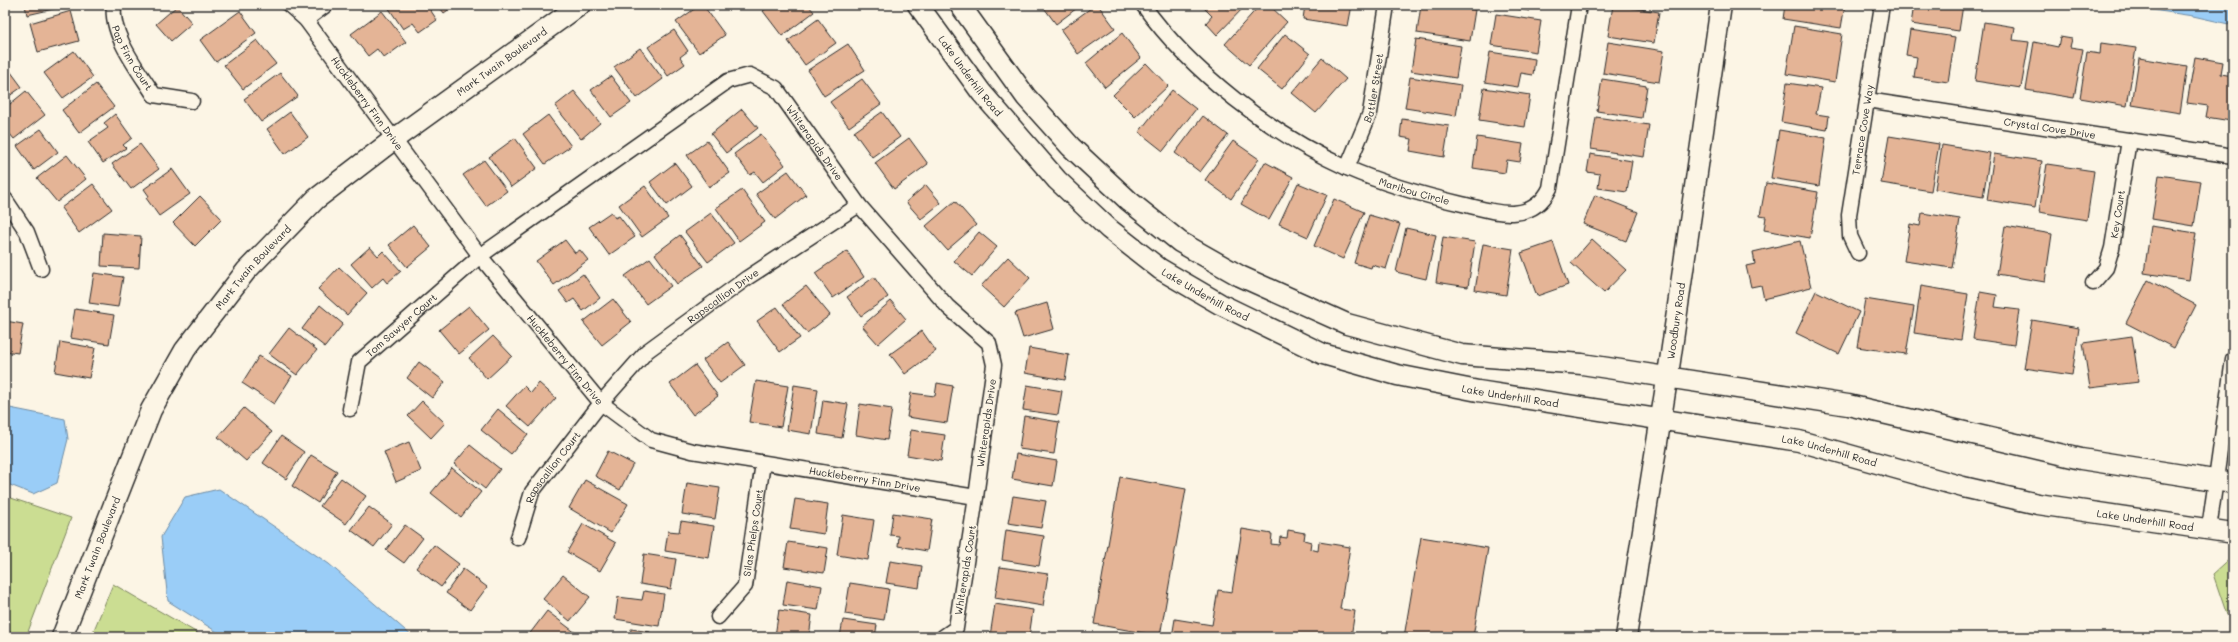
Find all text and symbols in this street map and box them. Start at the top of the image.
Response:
street label: Pap Finn Court [109,23,156,93]
street label: Mark Twain Boulevard [454,24,550,99]
street label: Lake Underhill Road [935,33,1006,119]
street label: Battler Street [1360,52,1386,125]
street label: Huckleberry Finn Drive [328,54,406,153]
street label: Terrace Cove Way [1848,84,1876,176]
street label: Whiterapids Drive [783,102,846,183]
street label: Crystal Cove Drive [2003,114,2097,142]
street label: Maribou Circle [1377,174,1451,208]
street label: Key Court [2107,189,2128,239]
street label: Mark Twain Boulevard [212,222,294,312]
street label: Rapscallion Drive [684,265,761,326]
street label: Lake Underhill Road [1159,265,1251,324]
street label: Woodbury Road [1663,282,1688,360]
street label: Tom Sawyer Court [363,290,440,360]
street label: Huckleberry Finn Drive [524,311,607,408]
street label: Whiterapids Drive [973,378,999,468]
street label: Lake Underhill Road [1461,381,1560,410]
street label: Rapscallion Court [522,428,584,505]
street label: Lake Underhill Road [1781,431,1879,470]
street label: Huckleberry Finn Drive [808,463,922,495]
street label: Silas Phelps Court [739,488,766,577]
street label: Mark Twain Boulevard [71,495,123,601]
street label: Lake Underhill Road [2096,506,2195,534]
street label: Whiterapids Court [951,524,979,616]

